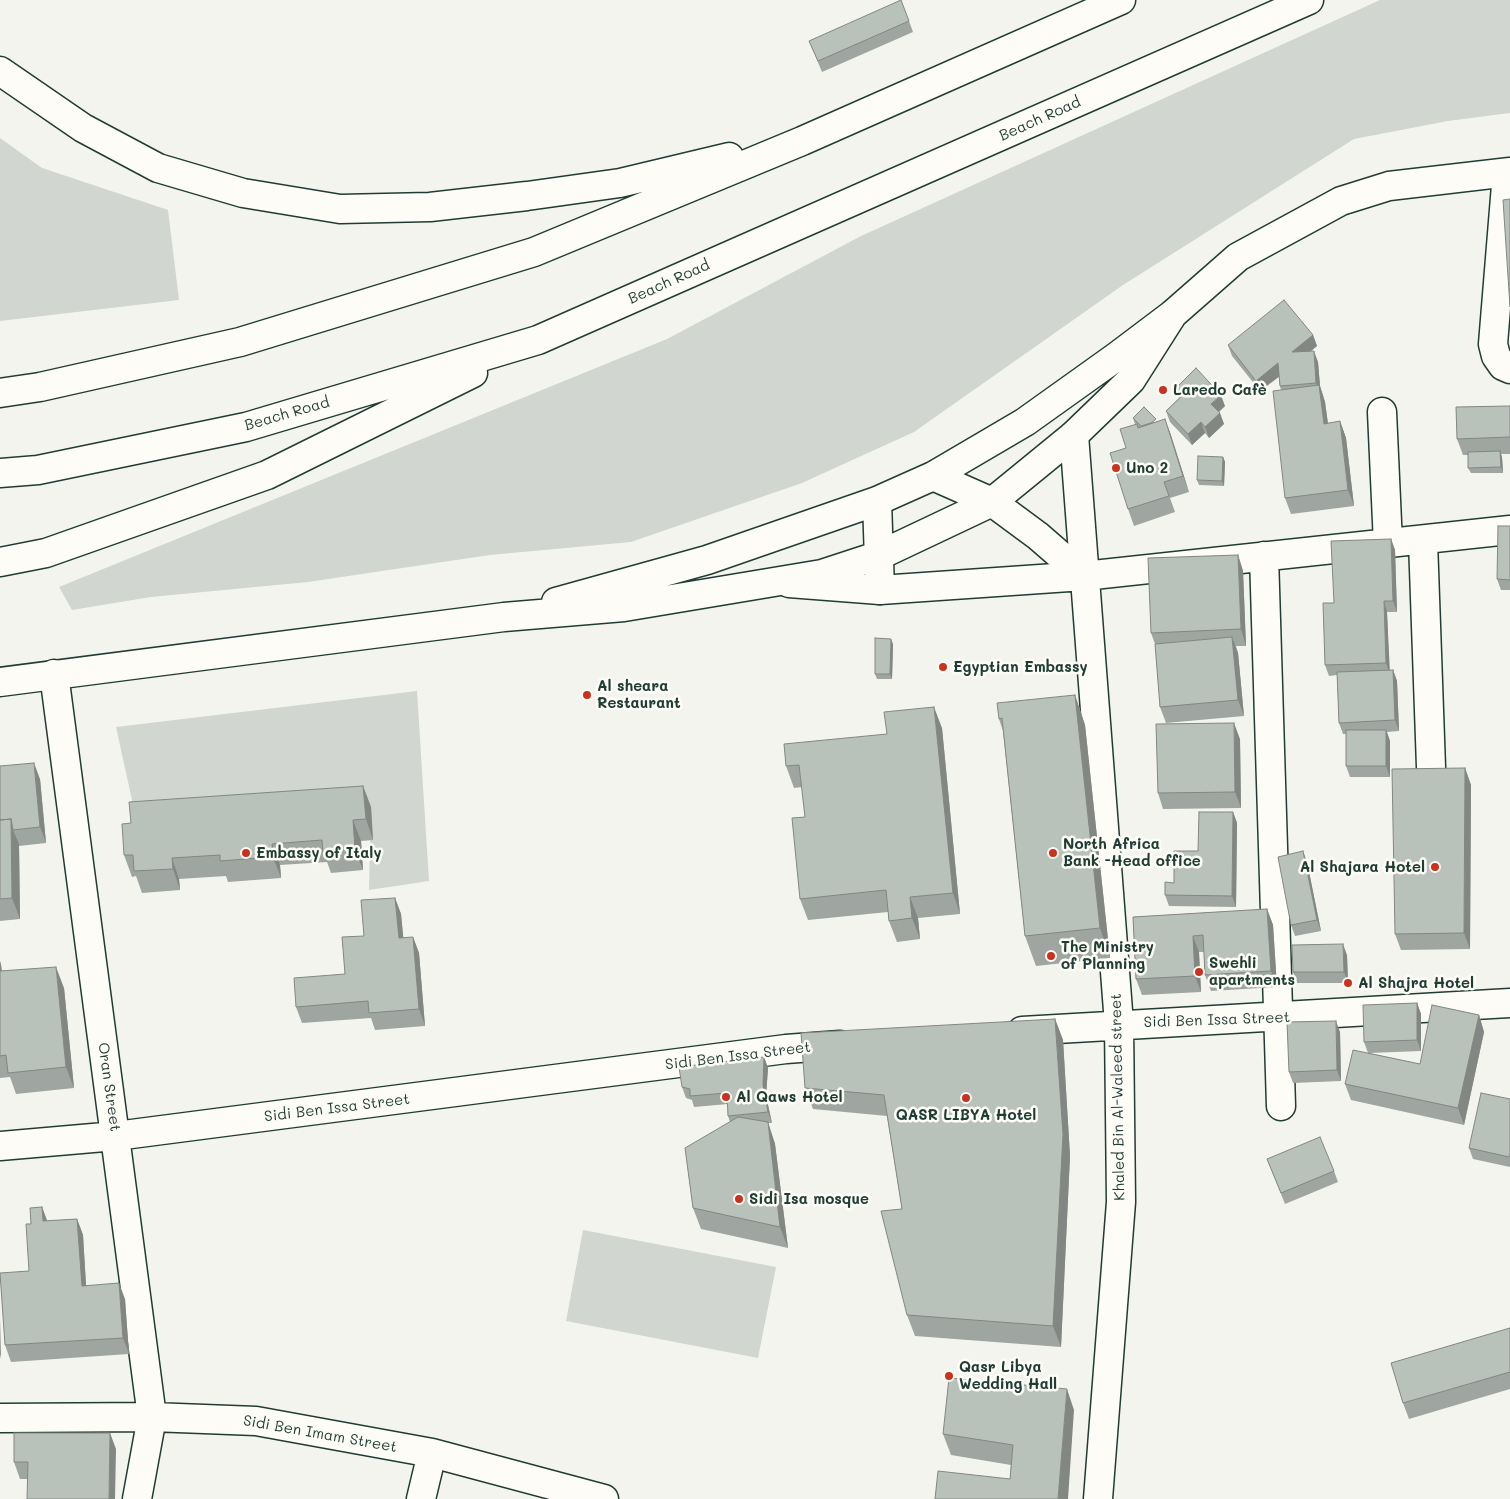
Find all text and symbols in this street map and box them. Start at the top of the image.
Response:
street label: Beach Road [996,93,1084,145]
street label: Beach Road [625,256,713,308]
place label: Laredo Cafè [1173,381,1267,399]
marker: Laredo Cafè [1157,384,1169,396]
street label: Beach Road [243,393,331,435]
place label: Uno 2 [1126,459,1168,477]
marker: Uno 2 [1110,462,1122,474]
place label: Egyptian Embassy [953,658,1088,676]
marker: Egyptian Embassy [937,661,949,673]
place label: Al sheara Restaurant [597,677,681,712]
marker: Al sheara Restaurant [581,689,593,701]
place label: North Africa Bank -Head office [1063,835,1201,870]
place label: Embassy of Italy [256,844,382,862]
marker: Embassy of Italy [240,847,252,859]
marker: North Africa Bank -Head office [1047,847,1059,859]
place label: Al Shajara Hotel [1300,858,1425,876]
marker: Al Shajara Hotel [1429,861,1441,873]
place label: The Ministry of Planning [1061,938,1154,973]
marker: The Ministry of Planning [1045,950,1057,962]
place label: Swehli apartments [1209,954,1295,989]
marker: Swehli apartments [1193,966,1205,978]
place label: Al Shajra Hotel [1358,974,1474,992]
marker: Al Shajra Hotel [1342,977,1354,989]
street label: Khaled Bin Al-Waleed street [1107,993,1129,1201]
street label: Sidi Ben Issa Street [1143,1008,1291,1032]
street label: Sidi Ben Issa Street [664,1038,812,1074]
street label: Oran Street [94,1041,124,1133]
place label: Al Qaws Hotel [736,1088,842,1106]
street label: Sidi Ben Issa Street [263,1090,411,1126]
marker: Al Qaws Hotel [720,1091,732,1103]
marker: QASR LIBYA Hotel [960,1092,972,1104]
place label: QASR LIBYA Hotel [896,1106,1036,1124]
place label: Sidi Isa mosque [749,1190,869,1208]
marker: Sidi Isa mosque [733,1193,745,1205]
place label: Qasr Libya Wedding Hall [959,1358,1057,1393]
marker: Qasr Libya Wedding Hall [943,1370,955,1382]
street label: Sidi Ben Imam Street [242,1412,398,1456]

